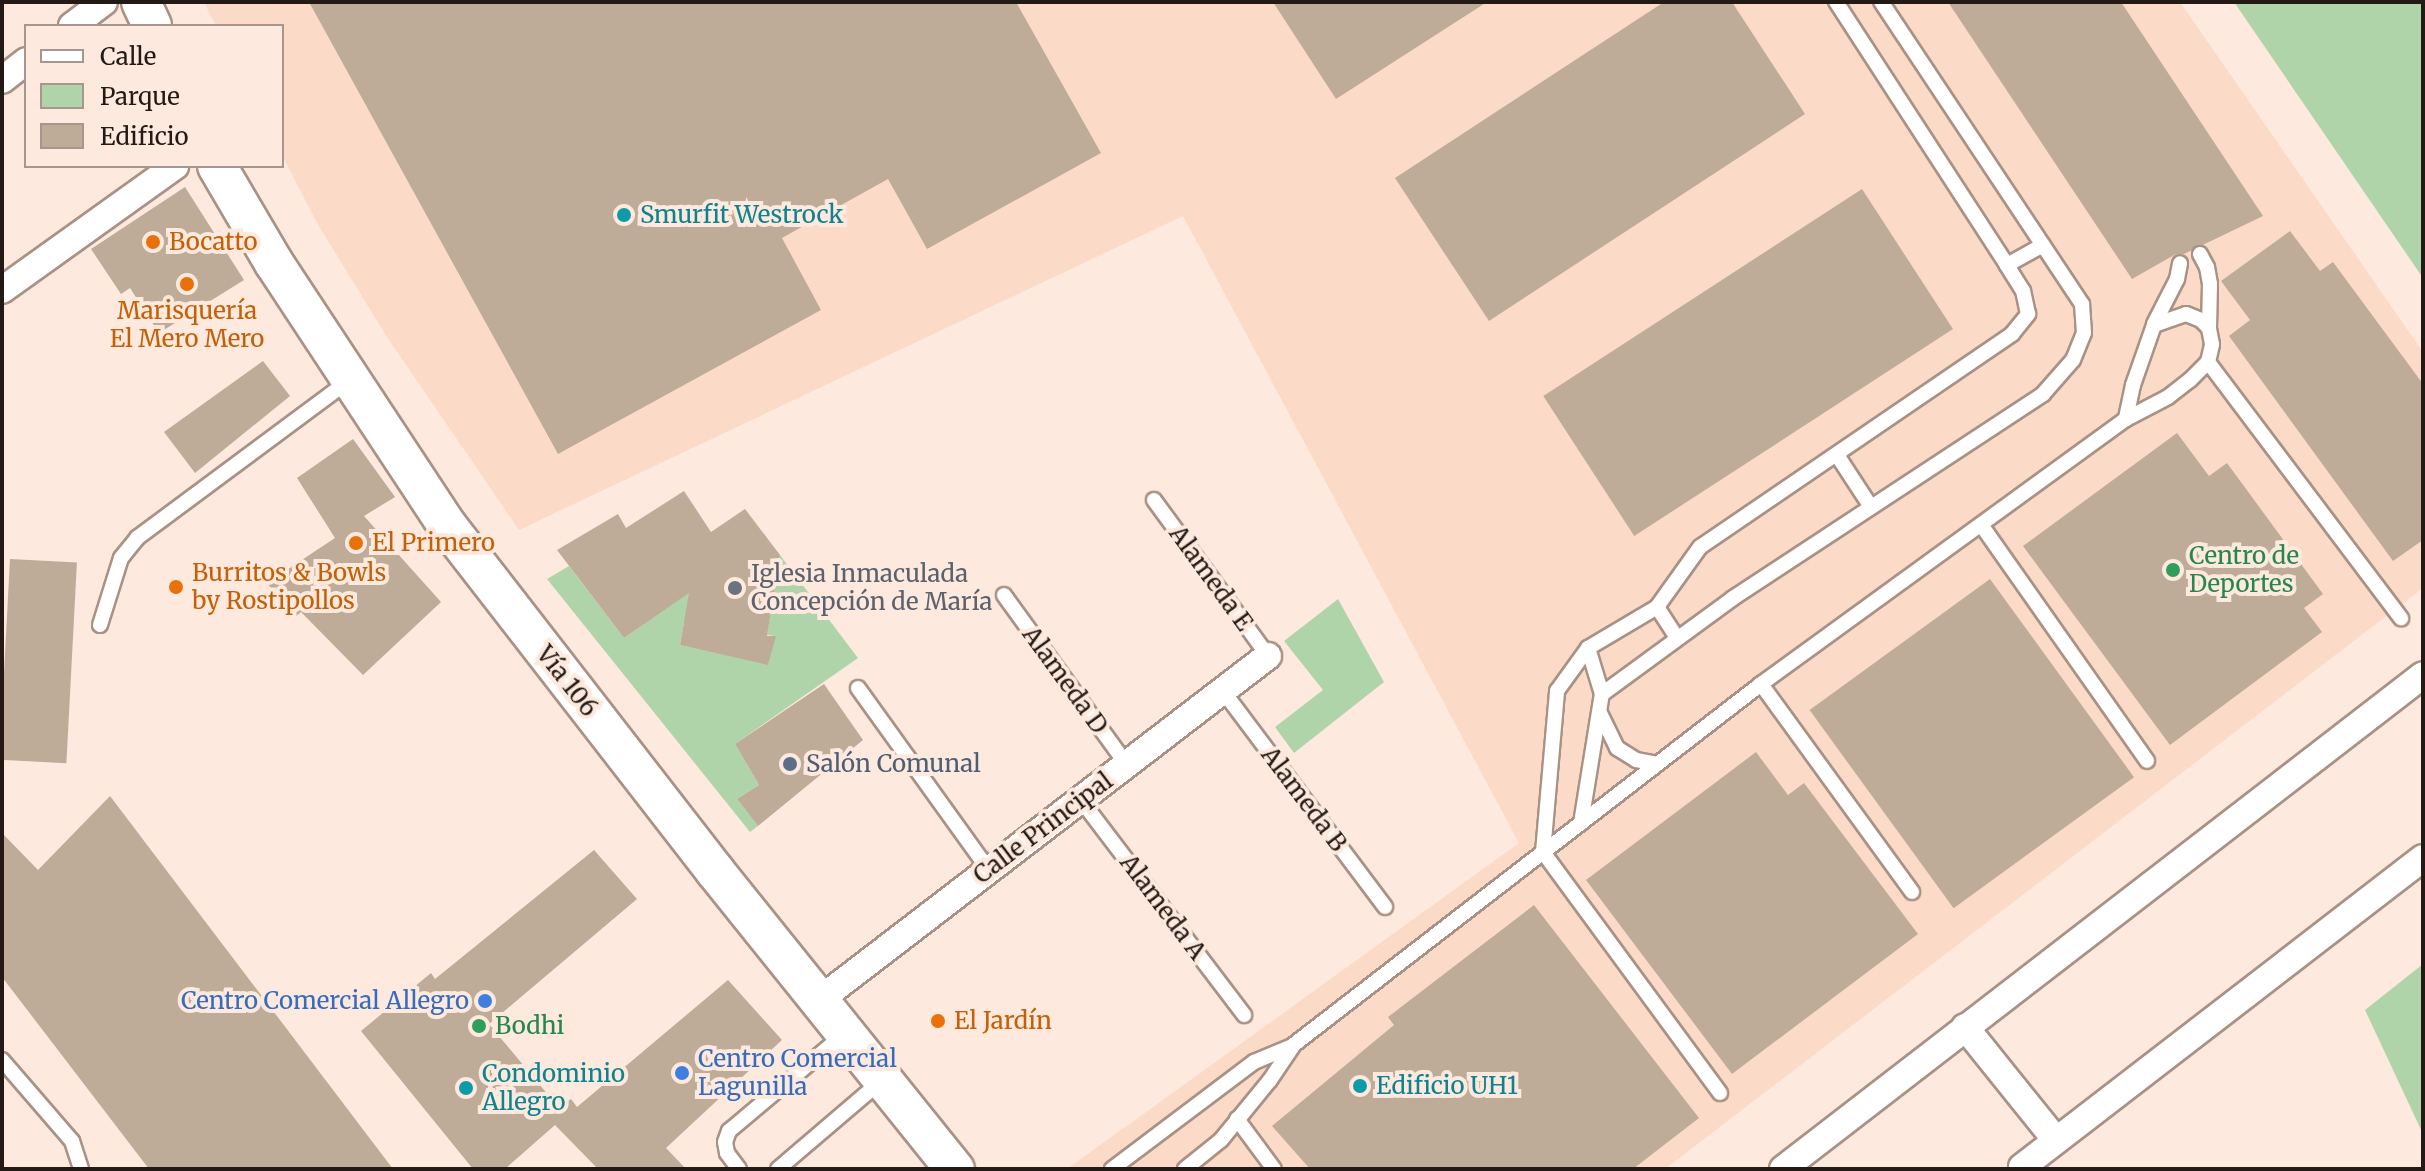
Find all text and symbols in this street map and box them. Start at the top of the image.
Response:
legend [24,24,284,168]
text: Calle [100,41,156,72]
text: Parque [100,81,180,112]
text: Edificio [100,121,188,152]
place label: Smurfit Westrock [640,201,843,229]
marker: Smurfit Westrock [615,206,633,224]
place label: Bocatto [169,228,257,256]
marker: Bocatto [144,233,162,251]
marker: Marisquería El Mero Mero [178,275,196,293]
place label: Marisquería El Mero Mero [110,297,264,353]
street label: Alameda E [1163,520,1259,636]
place label: El Primero [372,529,495,557]
marker: El Primero [347,534,365,552]
place label: Centro de Deportes [2189,542,2299,598]
place label: Burritos & Bowls by Rostipollos [192,559,386,615]
place label: Iglesia Inmaculada Concepción de María [751,560,992,616]
marker: Centro de Deportes [2164,561,2182,579]
marker: Burritos & Bowls by Rostipollos [167,578,185,596]
marker: Iglesia Inmaculada Concepción de María [726,579,744,597]
street label: Alameda D [1016,621,1114,739]
street label: Vía 106 [530,640,604,722]
street label: Alameda B [1255,741,1353,857]
place label: Salón Comunal [806,750,981,778]
marker: Salón Comunal [781,755,799,773]
street label: Calle Principal [968,766,1118,890]
street label: Alameda A [1114,849,1212,965]
place label: Centro Comercial Allegro [181,987,469,1015]
marker: Centro Comercial Allegro [476,992,494,1010]
place label: El Jardín [954,1007,1052,1035]
place label: Bodhi [495,1012,564,1040]
marker: El Jardín [929,1012,947,1030]
marker: Bodhi [470,1017,488,1035]
place label: Centro Comercial Lagunilla [698,1045,897,1101]
place label: Condominio Allegro [482,1060,625,1116]
marker: Centro Comercial Lagunilla [673,1064,691,1082]
place label: Edificio UH1 [1376,1072,1518,1100]
marker: Edificio UH1 [1351,1077,1369,1095]
marker: Condominio Allegro [457,1079,475,1097]

